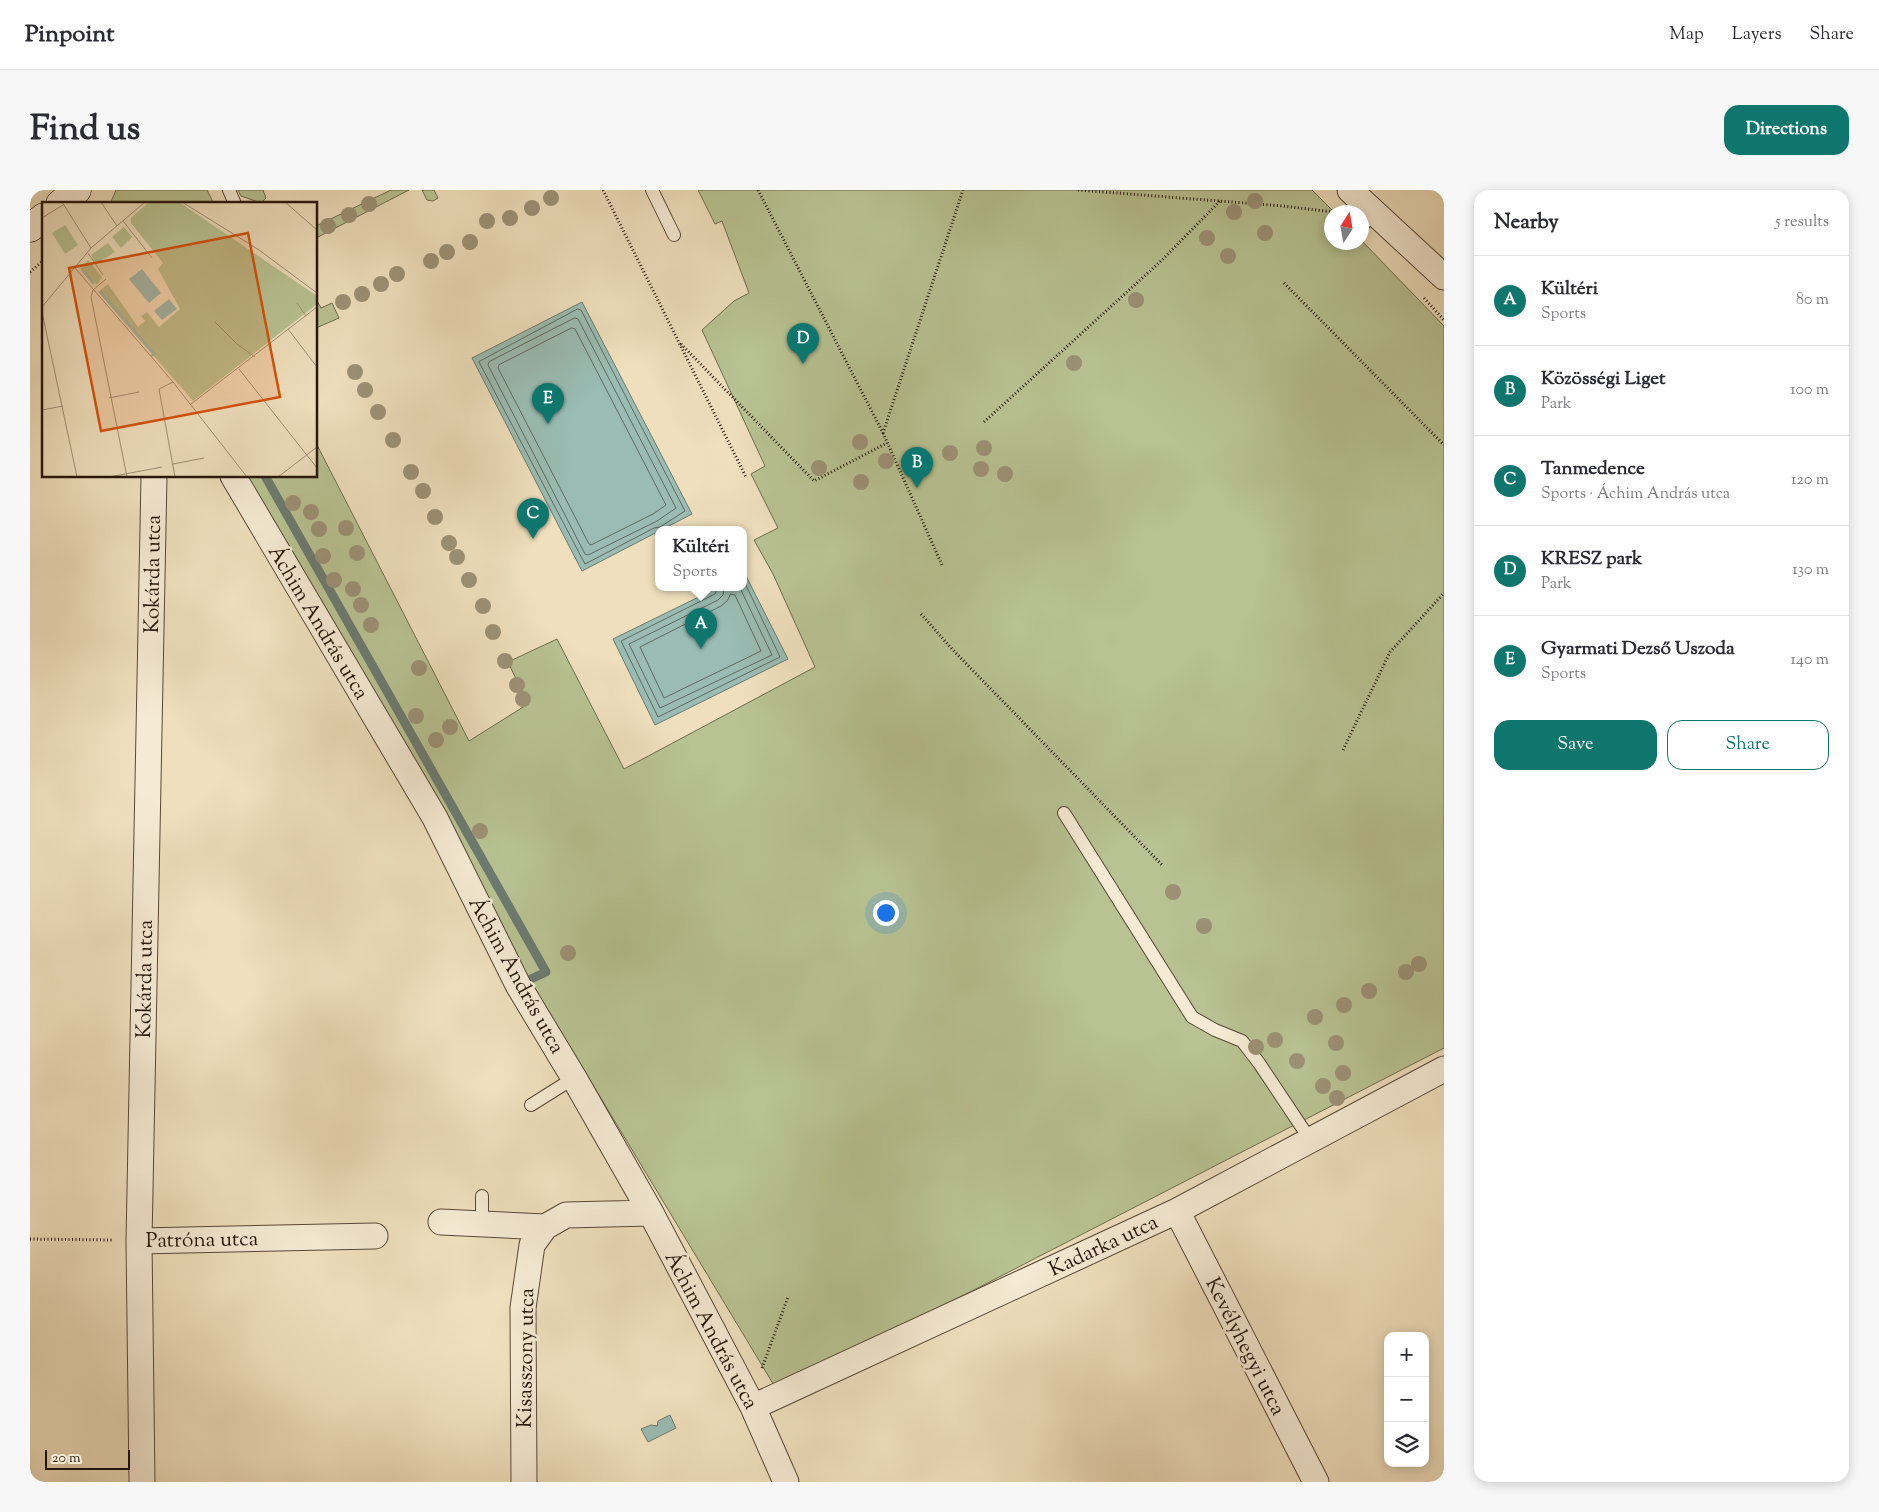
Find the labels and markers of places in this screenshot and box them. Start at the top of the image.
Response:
pin: D [787,323,819,364]
pin: E [532,383,564,424]
pin: B [901,447,933,488]
pin: C [517,498,549,539]
pin: A [685,608,717,649]

